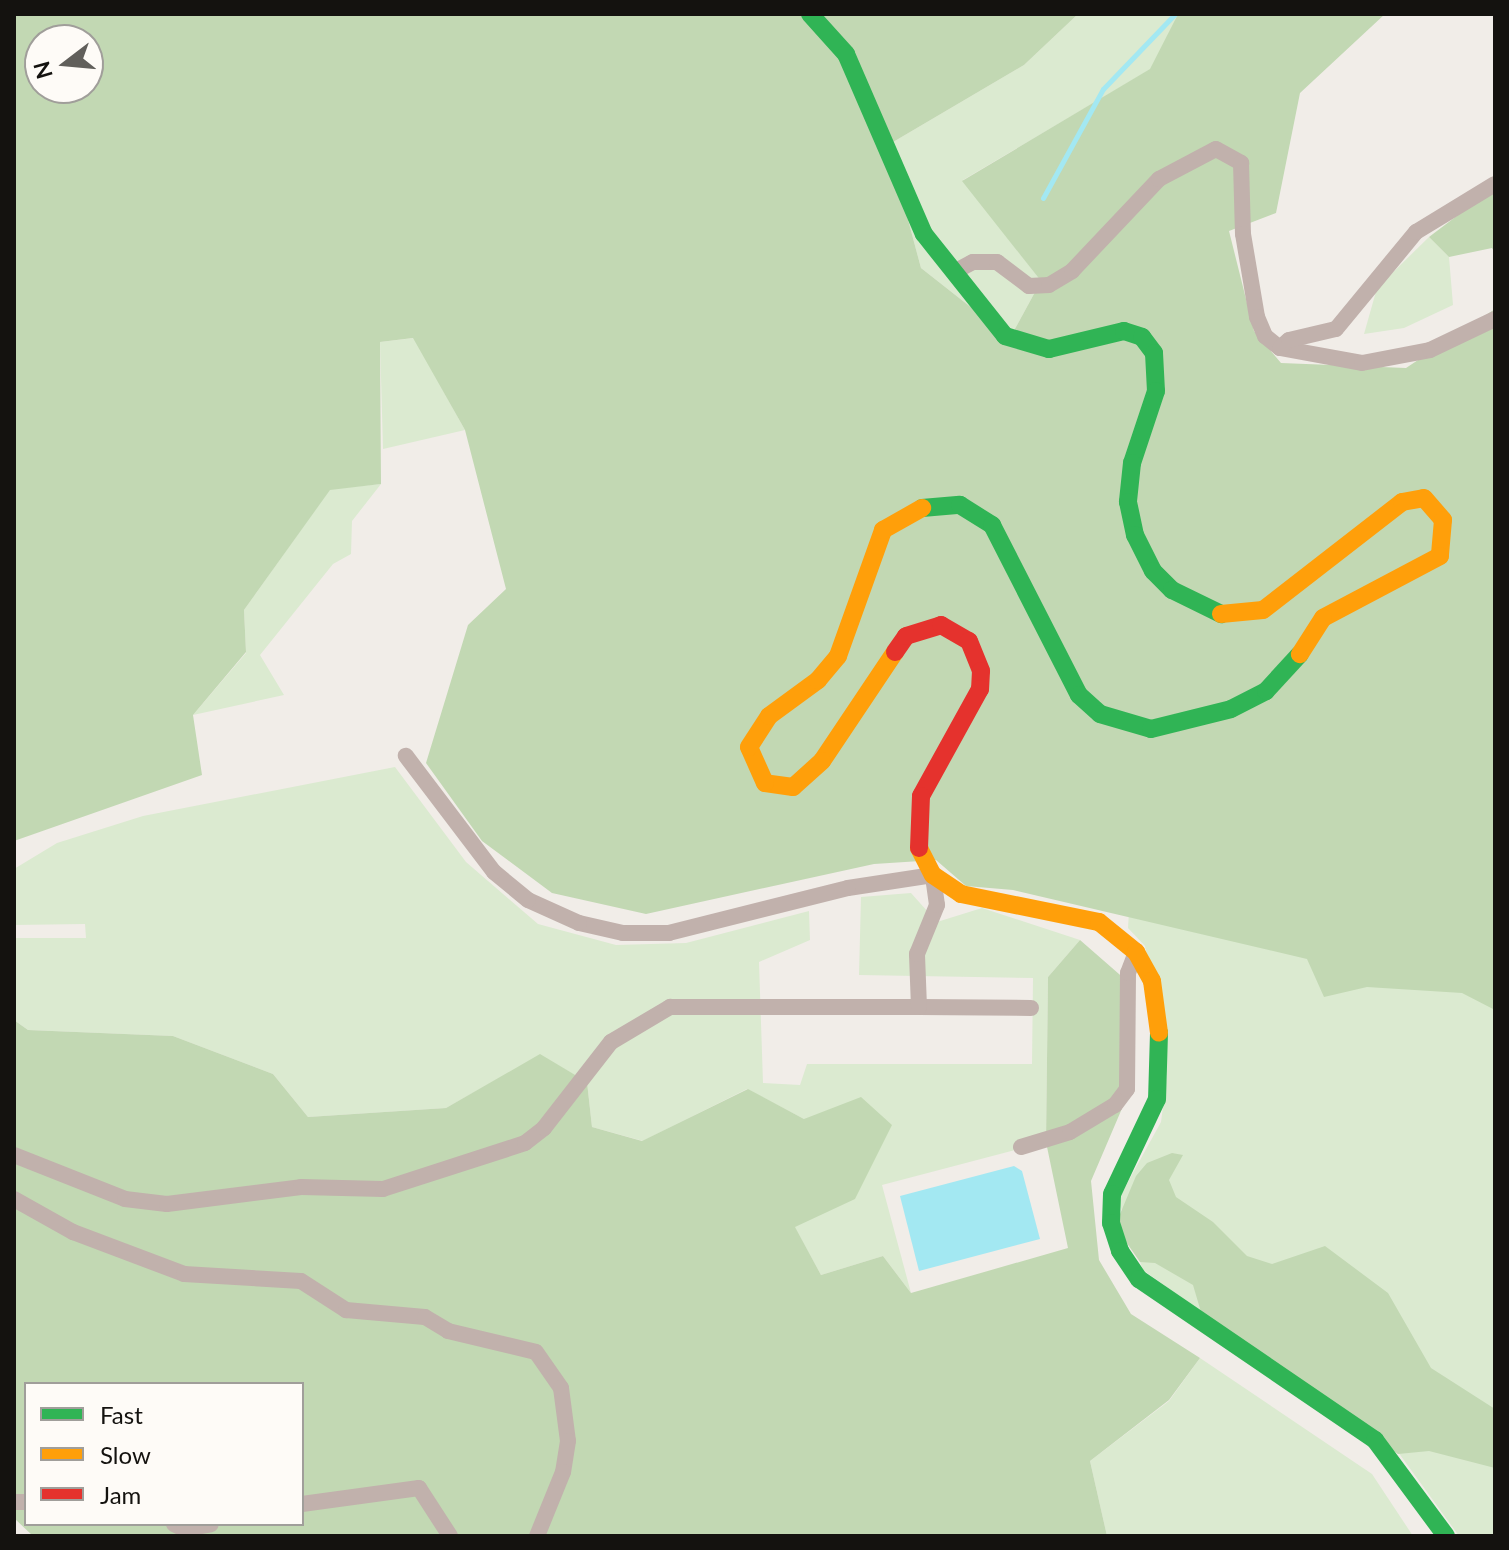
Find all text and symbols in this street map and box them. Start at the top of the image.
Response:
north arrow [24,24,104,104]
text: N [27,58,58,82]
legend [24,1382,304,1526]
text: Fast [100,1400,143,1429]
text: Slow [100,1440,151,1469]
text: Jam [100,1480,141,1509]

